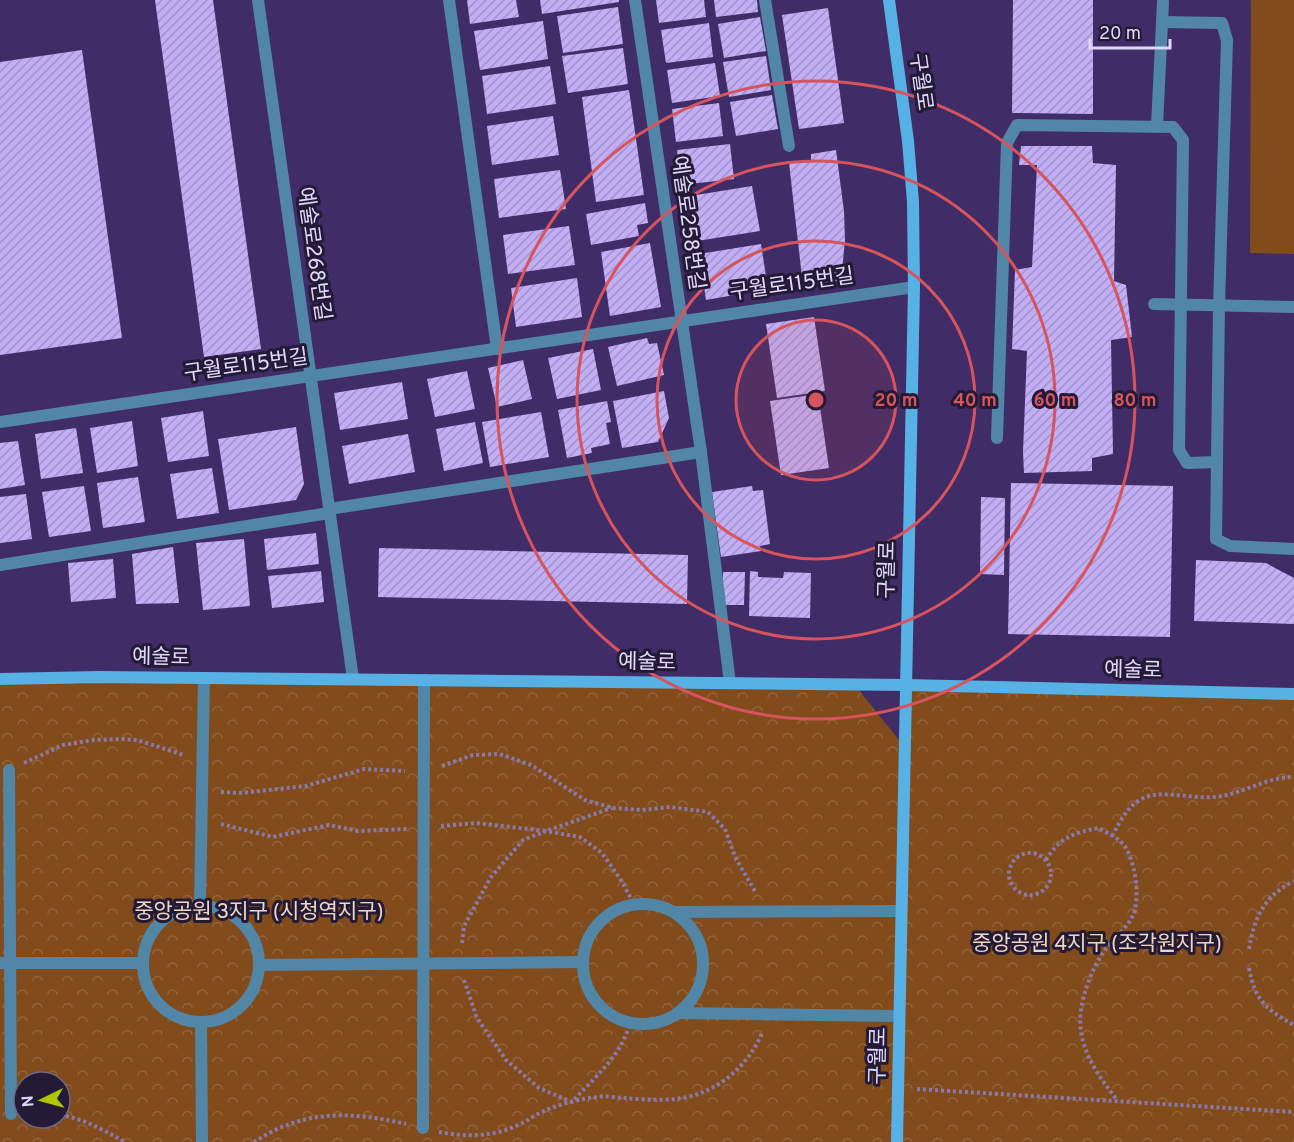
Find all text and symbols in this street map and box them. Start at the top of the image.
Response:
scale bar [1090,12,1170,50]
text: 20 m [1099,23,1141,46]
street label: 구월로 [903,51,937,113]
street label: 예술로258번길 [664,154,710,292]
street label: 예술로268번길 [290,185,336,323]
street label: 구월로115번길 [728,263,856,307]
street label: 구월로115번길 [182,344,310,388]
centre of rings [806,390,826,410]
text: 20 m [874,390,918,413]
text: 40 m [953,390,997,413]
text: 60 m [1033,390,1077,413]
text: 80 m [1113,390,1157,413]
street label: 구월로 [874,541,902,599]
street label: 예술로 [132,644,190,672]
street label: 예술로 [618,649,676,677]
street label: 예술로 [1104,657,1162,685]
park label: 중앙공원 3지구 (시청역지구) [134,899,384,926]
park label: 중앙공원 4지구 (조각원지구) [972,931,1222,958]
street label: 구월로 [865,1027,893,1085]
north arrow [12,1070,72,1130]
text: N [19,1095,40,1108]

